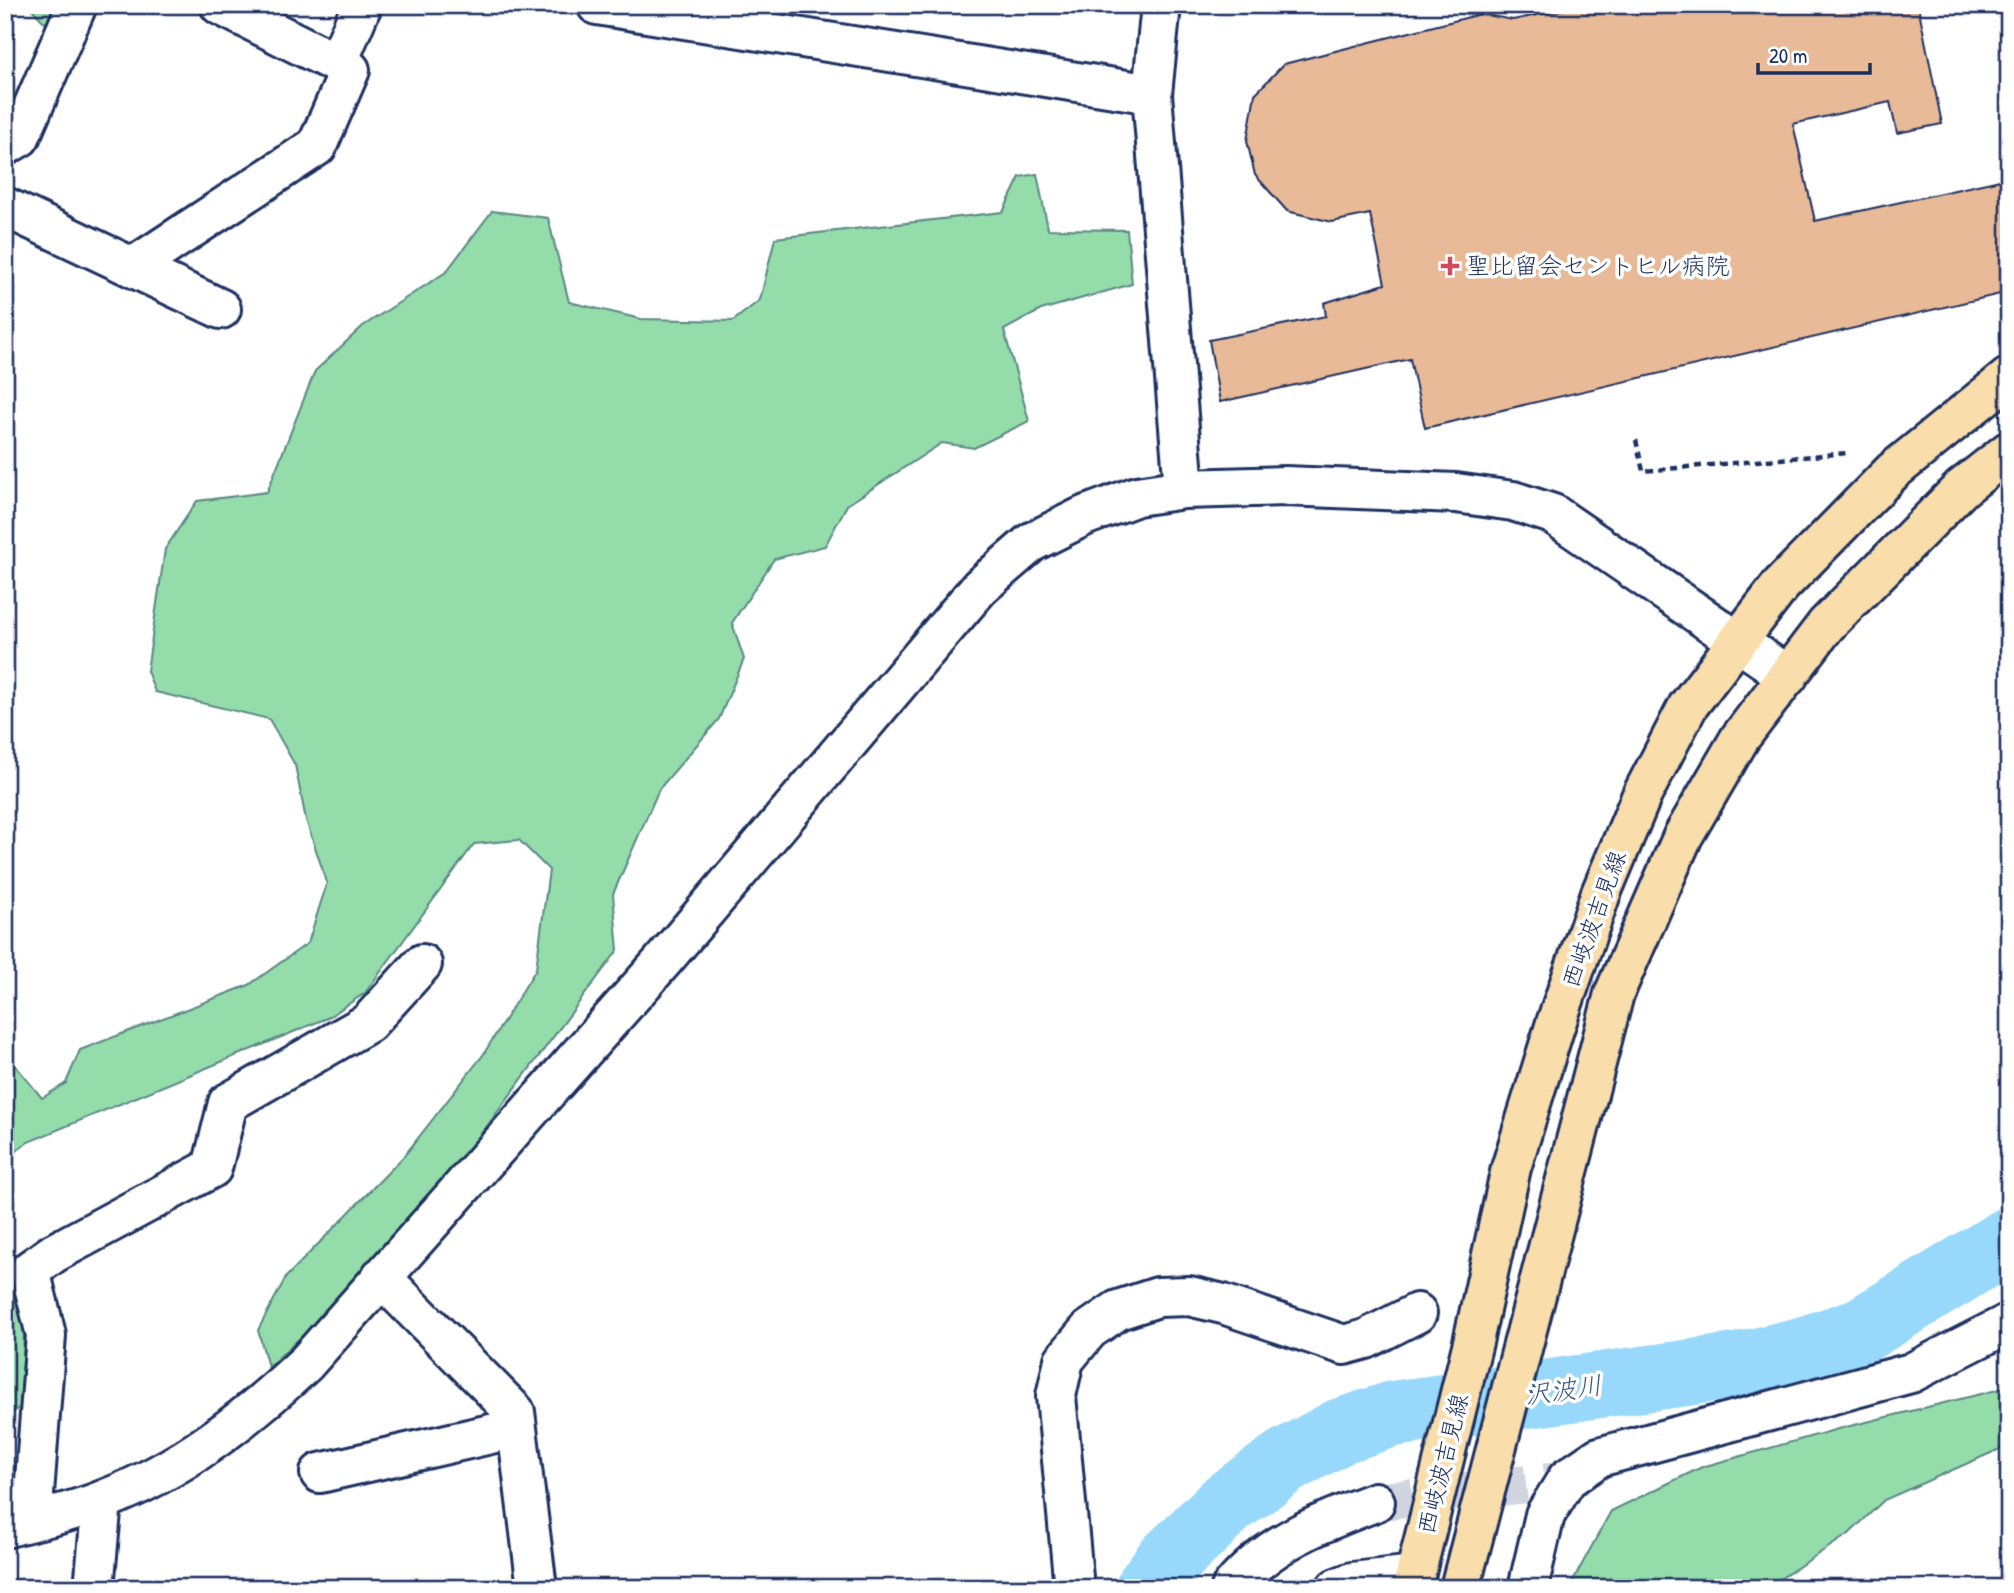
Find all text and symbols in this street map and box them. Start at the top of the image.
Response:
scale bar [1758,32,1870,76]
text: 20 m [1769,41,1807,70]
place label: 聖比留会セントヒル病院 [1466,249,1730,281]
marker: 聖比留会セントヒル病院 [1440,256,1460,276]
street label: 西岐波吉見線 [1553,846,1633,992]
water label: 沢波川 [1522,1367,1604,1412]
street label: 西岐波吉見線 [1409,1390,1475,1537]

